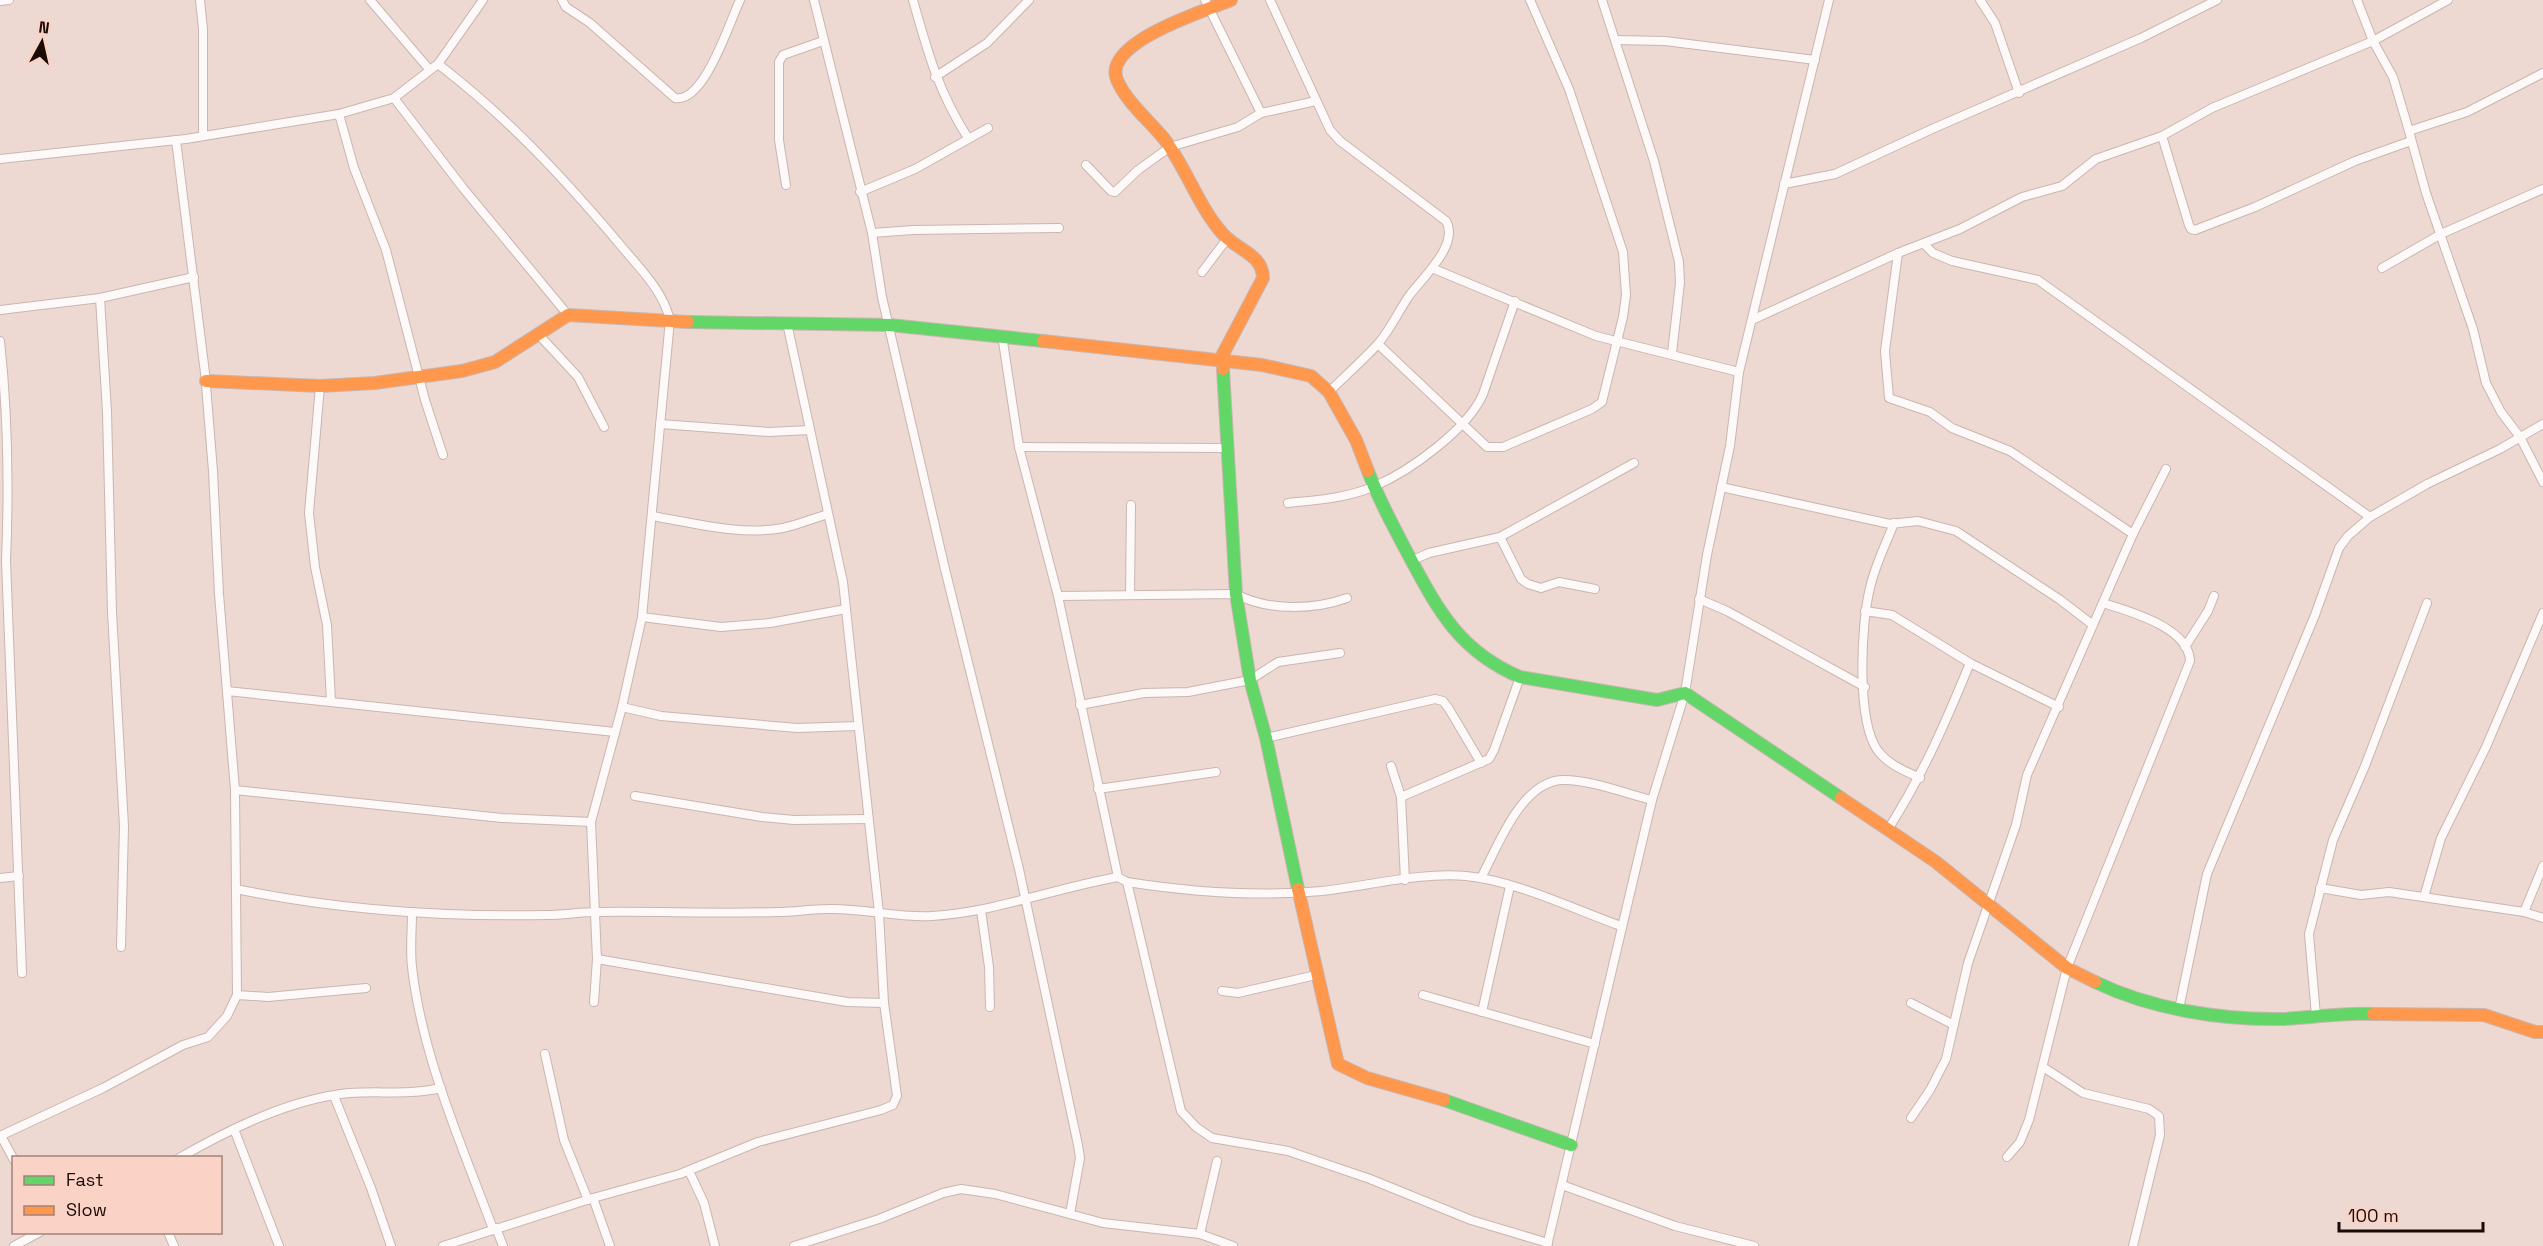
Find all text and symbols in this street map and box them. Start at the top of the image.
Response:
north arrow [12,12,72,72]
text: N [37,16,51,39]
legend [12,1156,222,1234]
text: Fast [66,1168,103,1191]
scale bar [2339,1195,2483,1233]
text: Slow [66,1198,107,1221]
text: 100 m [2348,1204,2399,1227]

